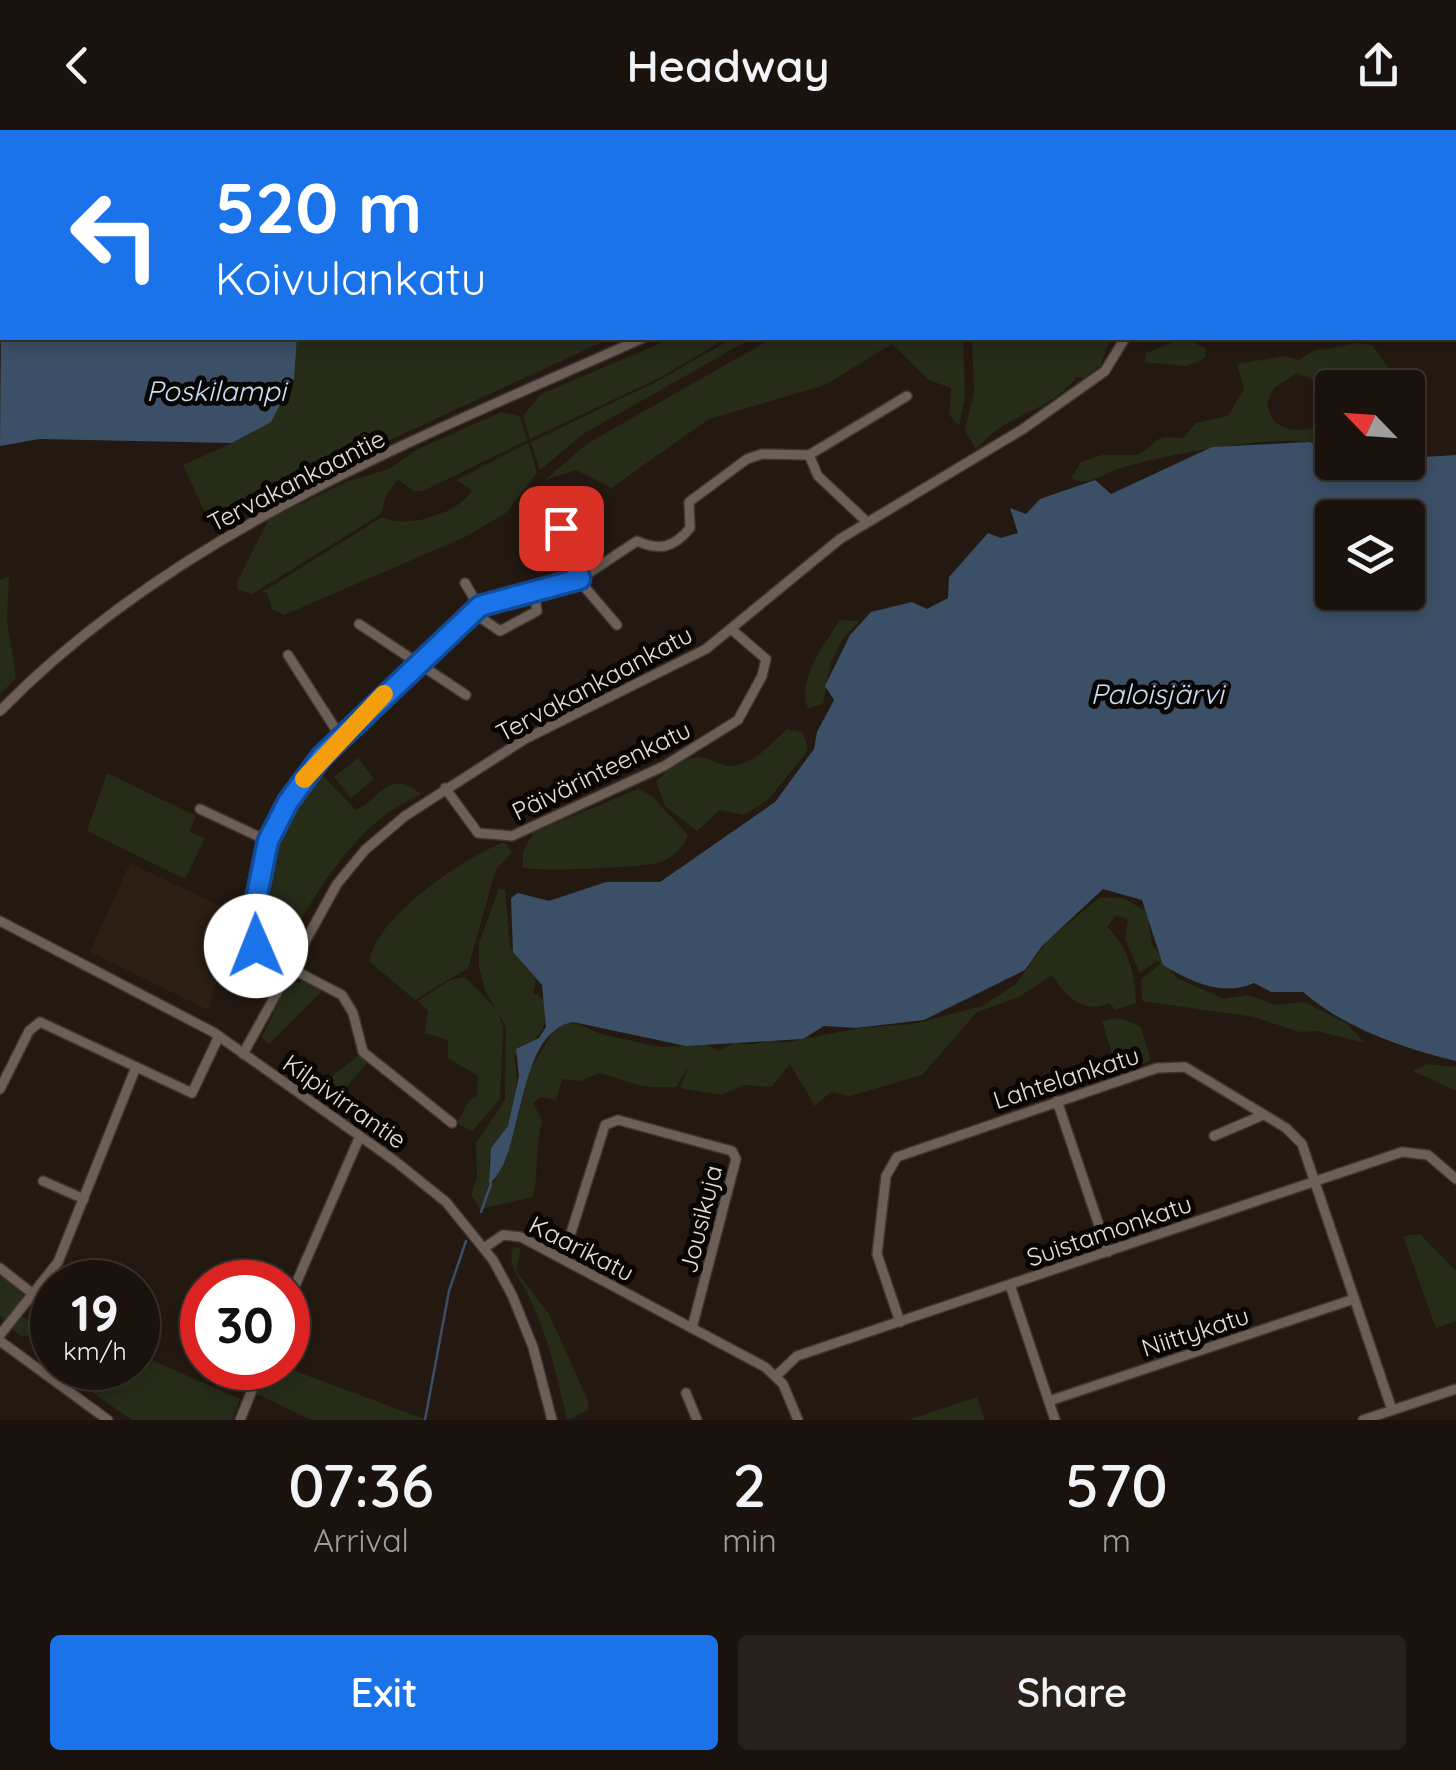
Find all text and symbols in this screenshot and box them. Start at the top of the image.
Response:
text: Headway [626,37,830,93]
icon: back [50,38,105,93]
icon: share [1351,38,1406,93]
text: 520 m [215,163,422,251]
icon: left [50,170,180,300]
text: Koivulankatu [215,250,486,306]
north arrow [1315,370,1425,480]
map controls [1315,370,1425,610]
water label: Poskilampi [146,373,289,408]
street label: Tervakankaantie [202,422,390,538]
pin [519,486,604,571]
button: layers [1315,500,1425,610]
icon: arrive [534,501,589,556]
street label: Tervakankaankatu [491,618,697,748]
water label: Paloisjärvi [1090,676,1227,711]
street label: Päivärinteenkatu [506,713,696,827]
position arrow [204,894,308,998]
street label: Lahtelankatu [989,1039,1143,1115]
street label: Kilpivirrantie [277,1047,413,1155]
street label: Jousikuja [672,1162,728,1276]
street label: Suistamonkatu [1022,1187,1196,1273]
street label: Kaarikatu [524,1208,640,1288]
speed limit sign: 30 [180,1260,310,1390]
text: 19 [71,1281,119,1344]
street label: Niittykatu [1137,1299,1253,1363]
text: km/h [63,1335,127,1366]
text: 07:36 [288,1447,434,1522]
text: 2 [732,1447,766,1522]
text: 570 [1065,1447,1168,1522]
text: Arrival [313,1520,409,1560]
text: min [722,1520,777,1560]
text: m [1102,1520,1131,1560]
button: Exit [50,1635,718,1750]
button: Share [738,1635,1406,1750]

